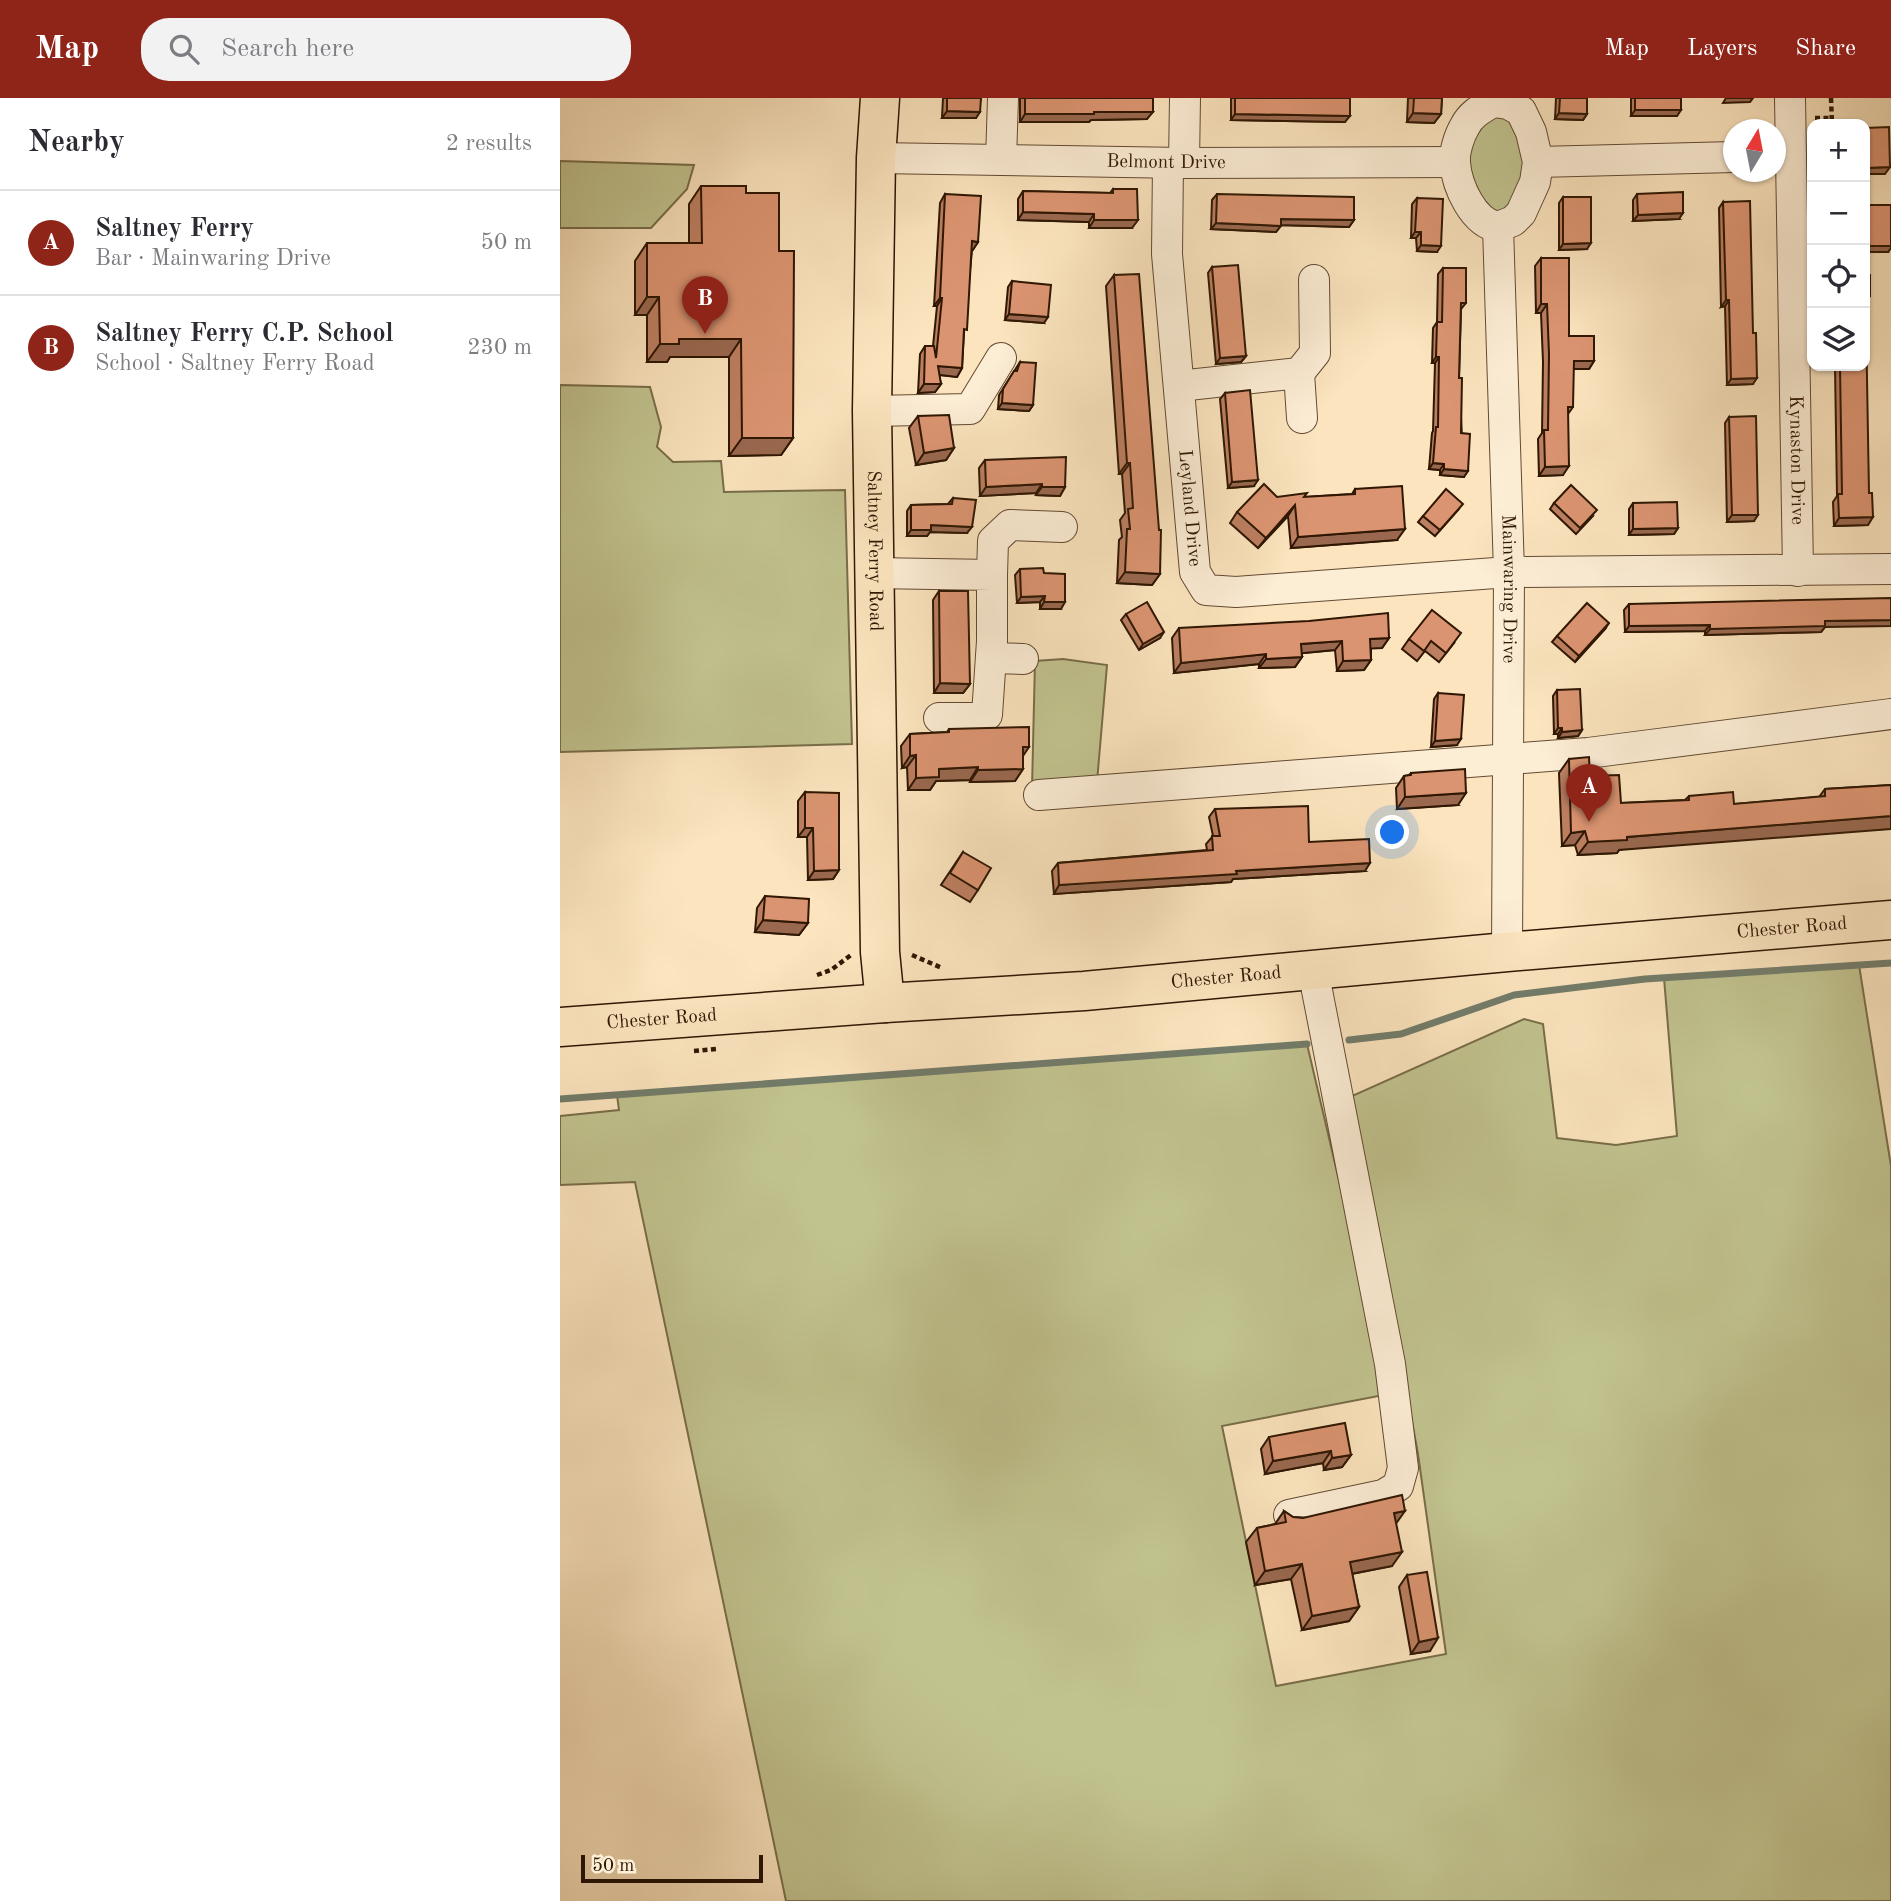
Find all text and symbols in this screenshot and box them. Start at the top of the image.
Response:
search box [141,18,631,81]
icon: search [165,30,203,68]
text: Map [35,33,99,66]
text: Search here [221,36,354,62]
text: Map [1605,37,1649,61]
text: Layers [1687,37,1757,61]
text: Share [1795,37,1856,61]
north arrow [1723,119,1786,182]
map controls [1807,119,1870,371]
button: + [1807,119,1870,182]
text: Nearby [28,128,125,158]
text: 2 results [446,132,532,155]
street label: Belmont Drive [1106,152,1226,173]
button: − [1807,182,1870,245]
text: Saltney Ferry [95,216,254,242]
text: A [42,231,60,254]
text: 50 m [481,231,532,254]
button: locate [1807,245,1870,308]
text: Bar · Mainwaring Drive [95,247,331,270]
pin: B [682,276,728,334]
button: layers [1807,308,1870,371]
text: Saltney Ferry C.P. School [95,321,394,347]
text: B [43,336,59,359]
text: 230 m [467,336,532,359]
text: School · Saltney Ferry Road [95,352,375,375]
street label: Kynaston Drive [1786,395,1807,525]
street label: Leyland Drive [1175,449,1204,567]
street label: Saltney Ferry Road [863,470,885,632]
street label: Mainwaring Drive [1498,514,1519,663]
pin: A [1566,764,1612,822]
your location [1375,815,1409,849]
street label: Chester Road [1736,914,1848,942]
street label: Chester Road [1170,963,1282,992]
street label: Chester Road [606,1006,718,1033]
scale bar [581,1852,763,1884]
text: 50 m [592,1857,634,1876]

